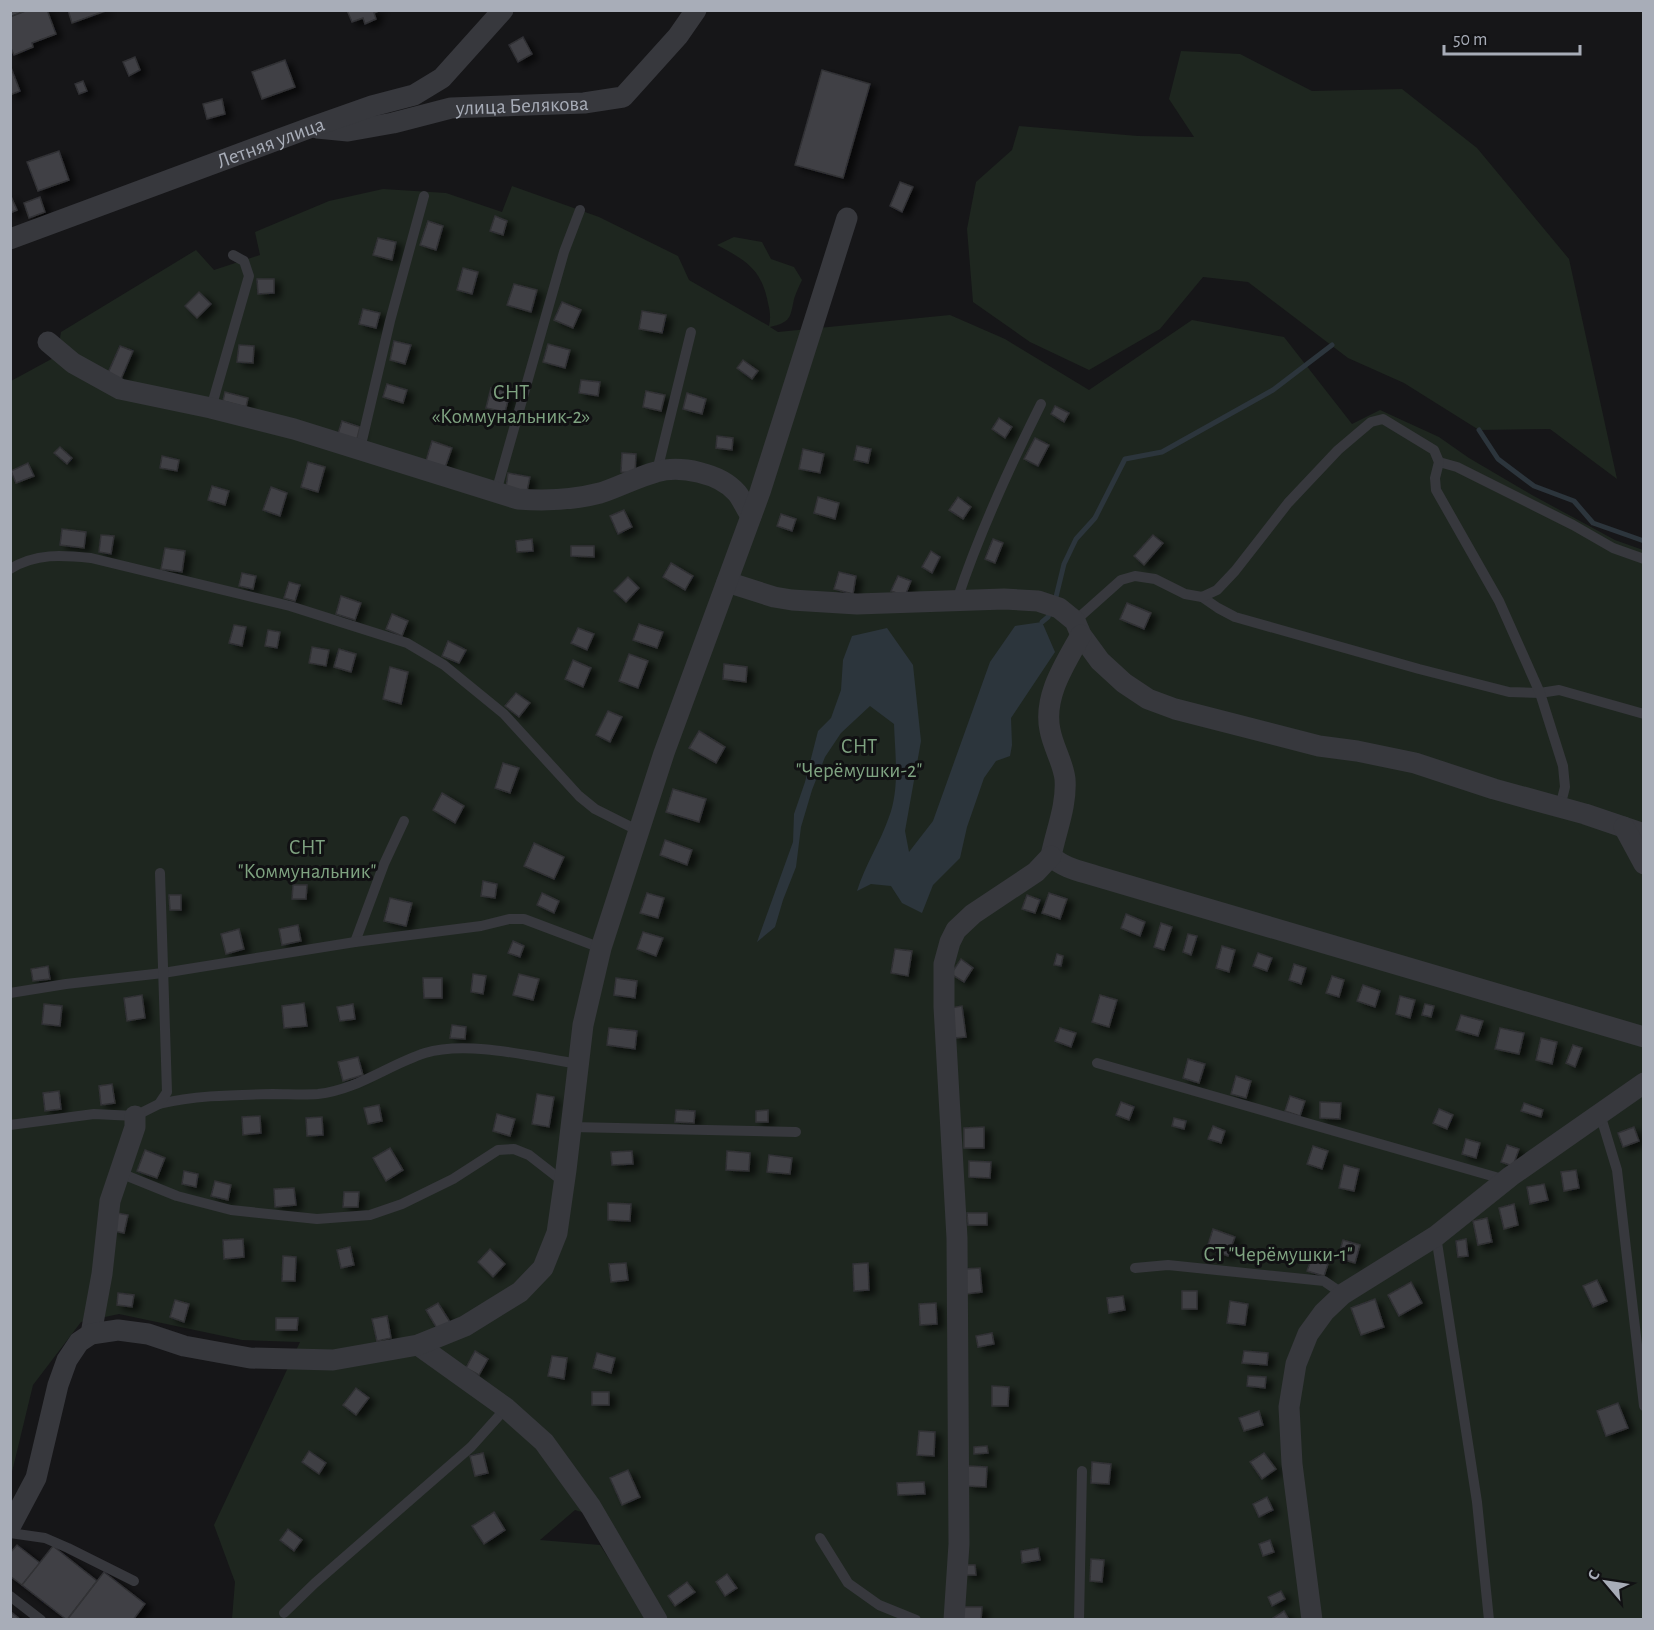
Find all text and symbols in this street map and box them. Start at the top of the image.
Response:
scale bar [1444,18,1580,56]
text: 50 m [1453,31,1487,49]
street label: улица Белякова [454,92,589,118]
street label: Летняя улица [214,113,328,172]
park label: СНТ «Коммунальник-2» [432,382,590,427]
park label: СНТ "Черёмушки-2" [796,736,922,781]
park label: СНТ "Коммунальник" [238,837,376,882]
park label: СТ "Черёмушки-1" [1203,1244,1353,1265]
north arrow [1576,1552,1636,1612]
text: С [1585,1567,1603,1583]

